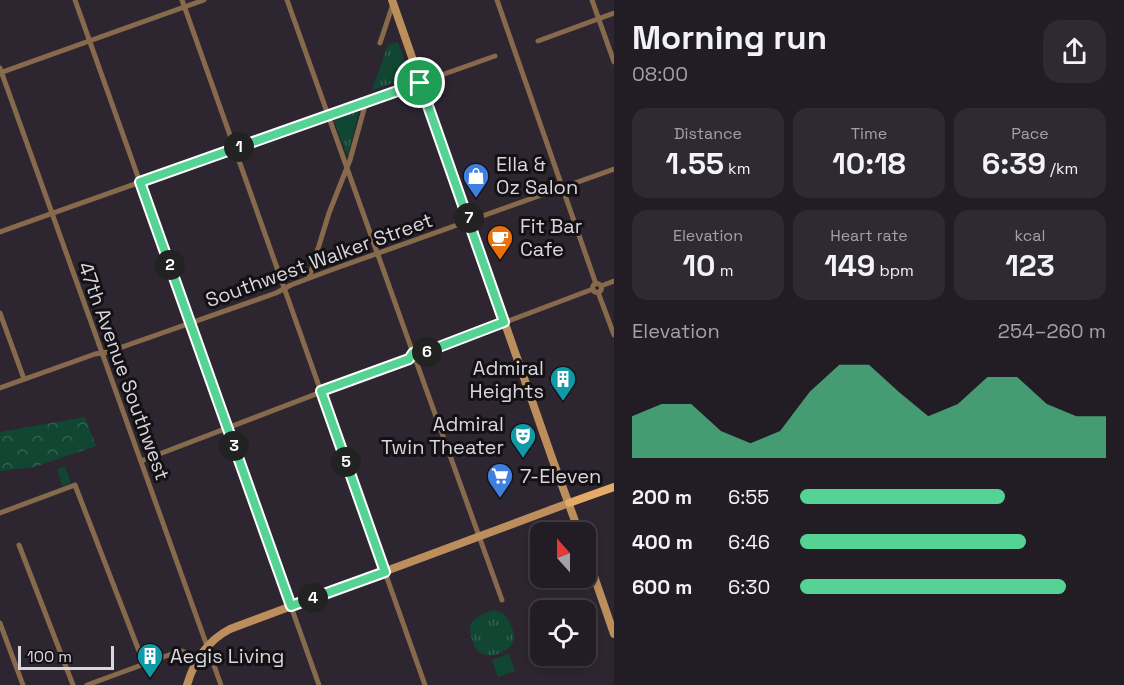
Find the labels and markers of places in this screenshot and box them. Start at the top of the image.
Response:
pin [394,57,445,108]
pin: 1 [224,132,254,162]
place label: Ella & Oz Salon [496,151,578,200]
shop icon: Ella & Oz Salon [461,161,491,199]
pin: 7 [454,203,484,233]
place label: Fit Bar Cafe [520,213,582,262]
cafe icon: Fit Bar Cafe [485,223,515,261]
pin: 2 [155,250,185,280]
pin: 6 [412,337,442,367]
place label: Admiral Heights [470,355,544,404]
building icon: Admiral Heights [548,364,578,402]
place label: Admiral Twin Theater [381,411,504,460]
theatre icon: Admiral Twin Theater [508,421,538,459]
pin: 3 [219,431,249,461]
pin: 5 [331,447,361,477]
supermarket icon: 7-Eleven [485,461,515,499]
place label: 7-Eleven [520,463,601,489]
pin: 4 [298,583,328,613]
building icon: Aegis Living [135,641,165,679]
place label: Aegis Living [170,643,284,669]

